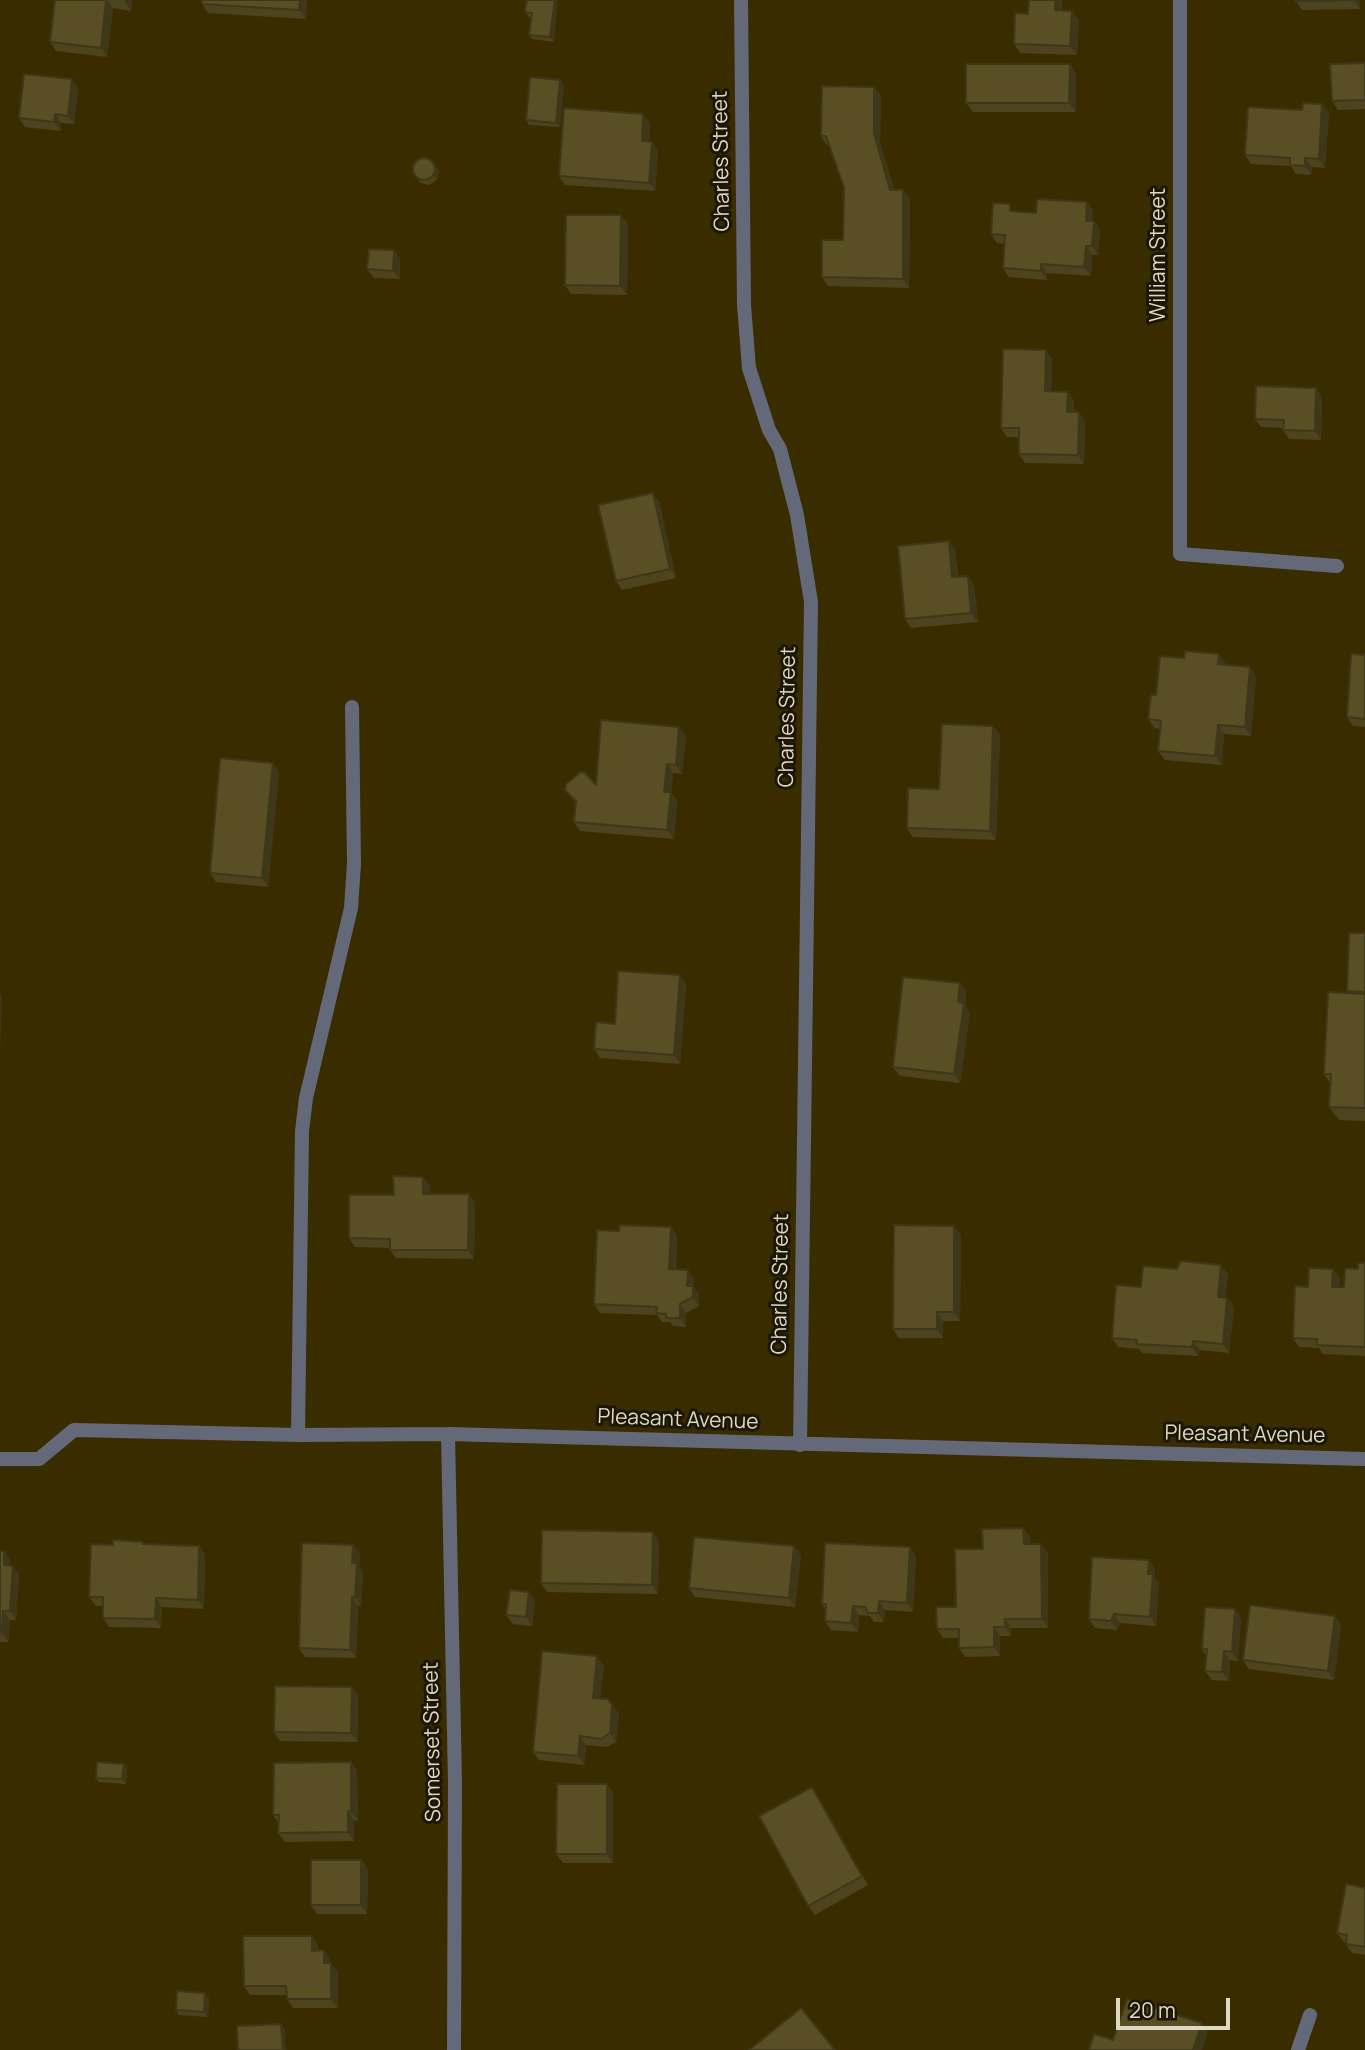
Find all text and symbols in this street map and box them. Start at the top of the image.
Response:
street label: Charles Street [708,90,736,232]
street label: William Street [1146,188,1172,322]
street label: Charles Street [774,646,802,788]
street label: Charles Street [767,1213,795,1355]
street label: Pleasant Avenue [597,1405,759,1435]
street label: Pleasant Avenue [1164,1421,1326,1449]
street label: Somerset Street [419,1662,447,1822]
scale bar [1120,1983,1234,2027]
text: 20 m [1129,1996,1176,2024]

